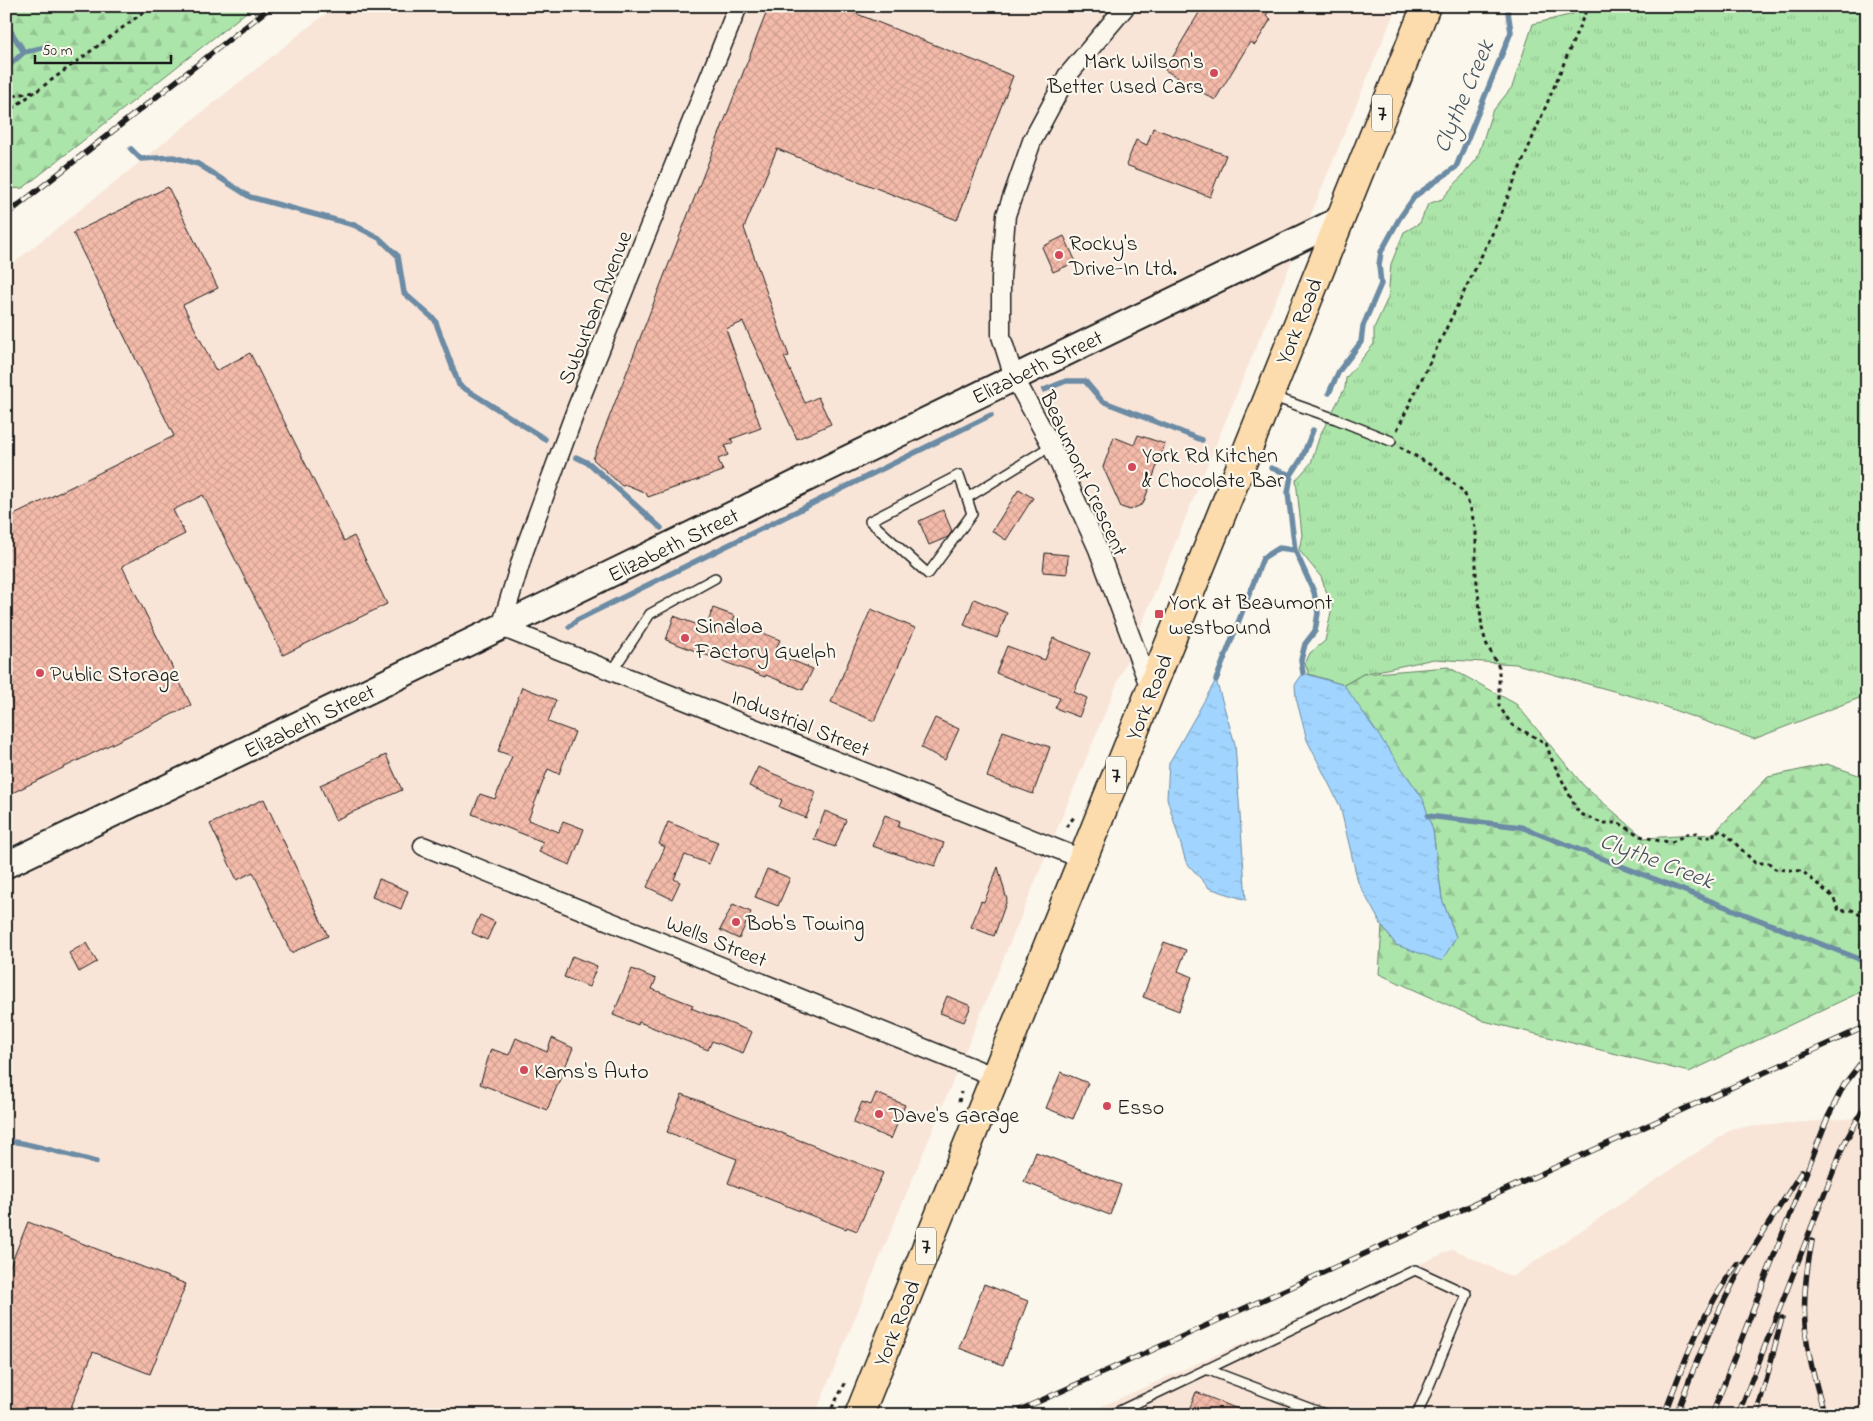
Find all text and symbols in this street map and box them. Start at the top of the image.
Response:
scale bar [35,32,171,64]
water label: Clythe Creek [1426,34,1505,159]
text: 50 m [42,40,73,62]
place label: Mark Wilson's Better Used Cars [1047,47,1204,104]
marker: Mark Wilson's Better Used Cars [1208,67,1220,79]
road number: 7 [1372,95,1392,132]
street label: Suburban Avenue [551,226,642,390]
place label: Rocky's Drive-In Ltd. [1068,229,1177,286]
marker: Rocky's Drive-In Ltd. [1053,249,1065,261]
street label: York Road [1269,274,1333,370]
street label: Elizabeth Street [967,323,1110,414]
street label: Beaumont Crescent [1030,385,1135,563]
place label: York Rd Kitchen & Chocolate Bar [1142,441,1284,498]
marker: York Rd Kitchen & Chocolate Bar [1126,461,1138,473]
street label: Elizabeth Street [603,501,746,592]
place label: York at Beaumont westbound [1169,588,1333,645]
marker: York at Beaumont westbound [1153,608,1165,620]
place label: Sinaloa Factory Guelph [694,612,836,670]
marker: Sinaloa Factory Guelph [679,632,691,644]
street label: York Road [1119,650,1183,746]
place label: Public Storage [50,660,179,693]
marker: Public Storage [34,667,46,679]
street label: Elizabeth Street [239,677,382,768]
street label: Industrial Street [726,682,874,767]
road number: 7 [1106,756,1126,794]
water label: Clythe Creek [1594,825,1719,901]
street label: Wells Street [661,908,772,978]
place label: Bob's Towing [745,909,865,942]
marker: Bob's Towing [730,916,742,928]
place label: Kams's Auto [534,1057,649,1089]
marker: Kams's Auto [518,1064,530,1076]
place label: Esso [1117,1093,1164,1125]
marker: Esso [1101,1100,1113,1112]
place label: Dave's Garage [888,1101,1019,1134]
marker: Dave's Garage [873,1108,885,1120]
road number: 7 [916,1228,936,1264]
street label: York Road [867,1276,931,1372]

